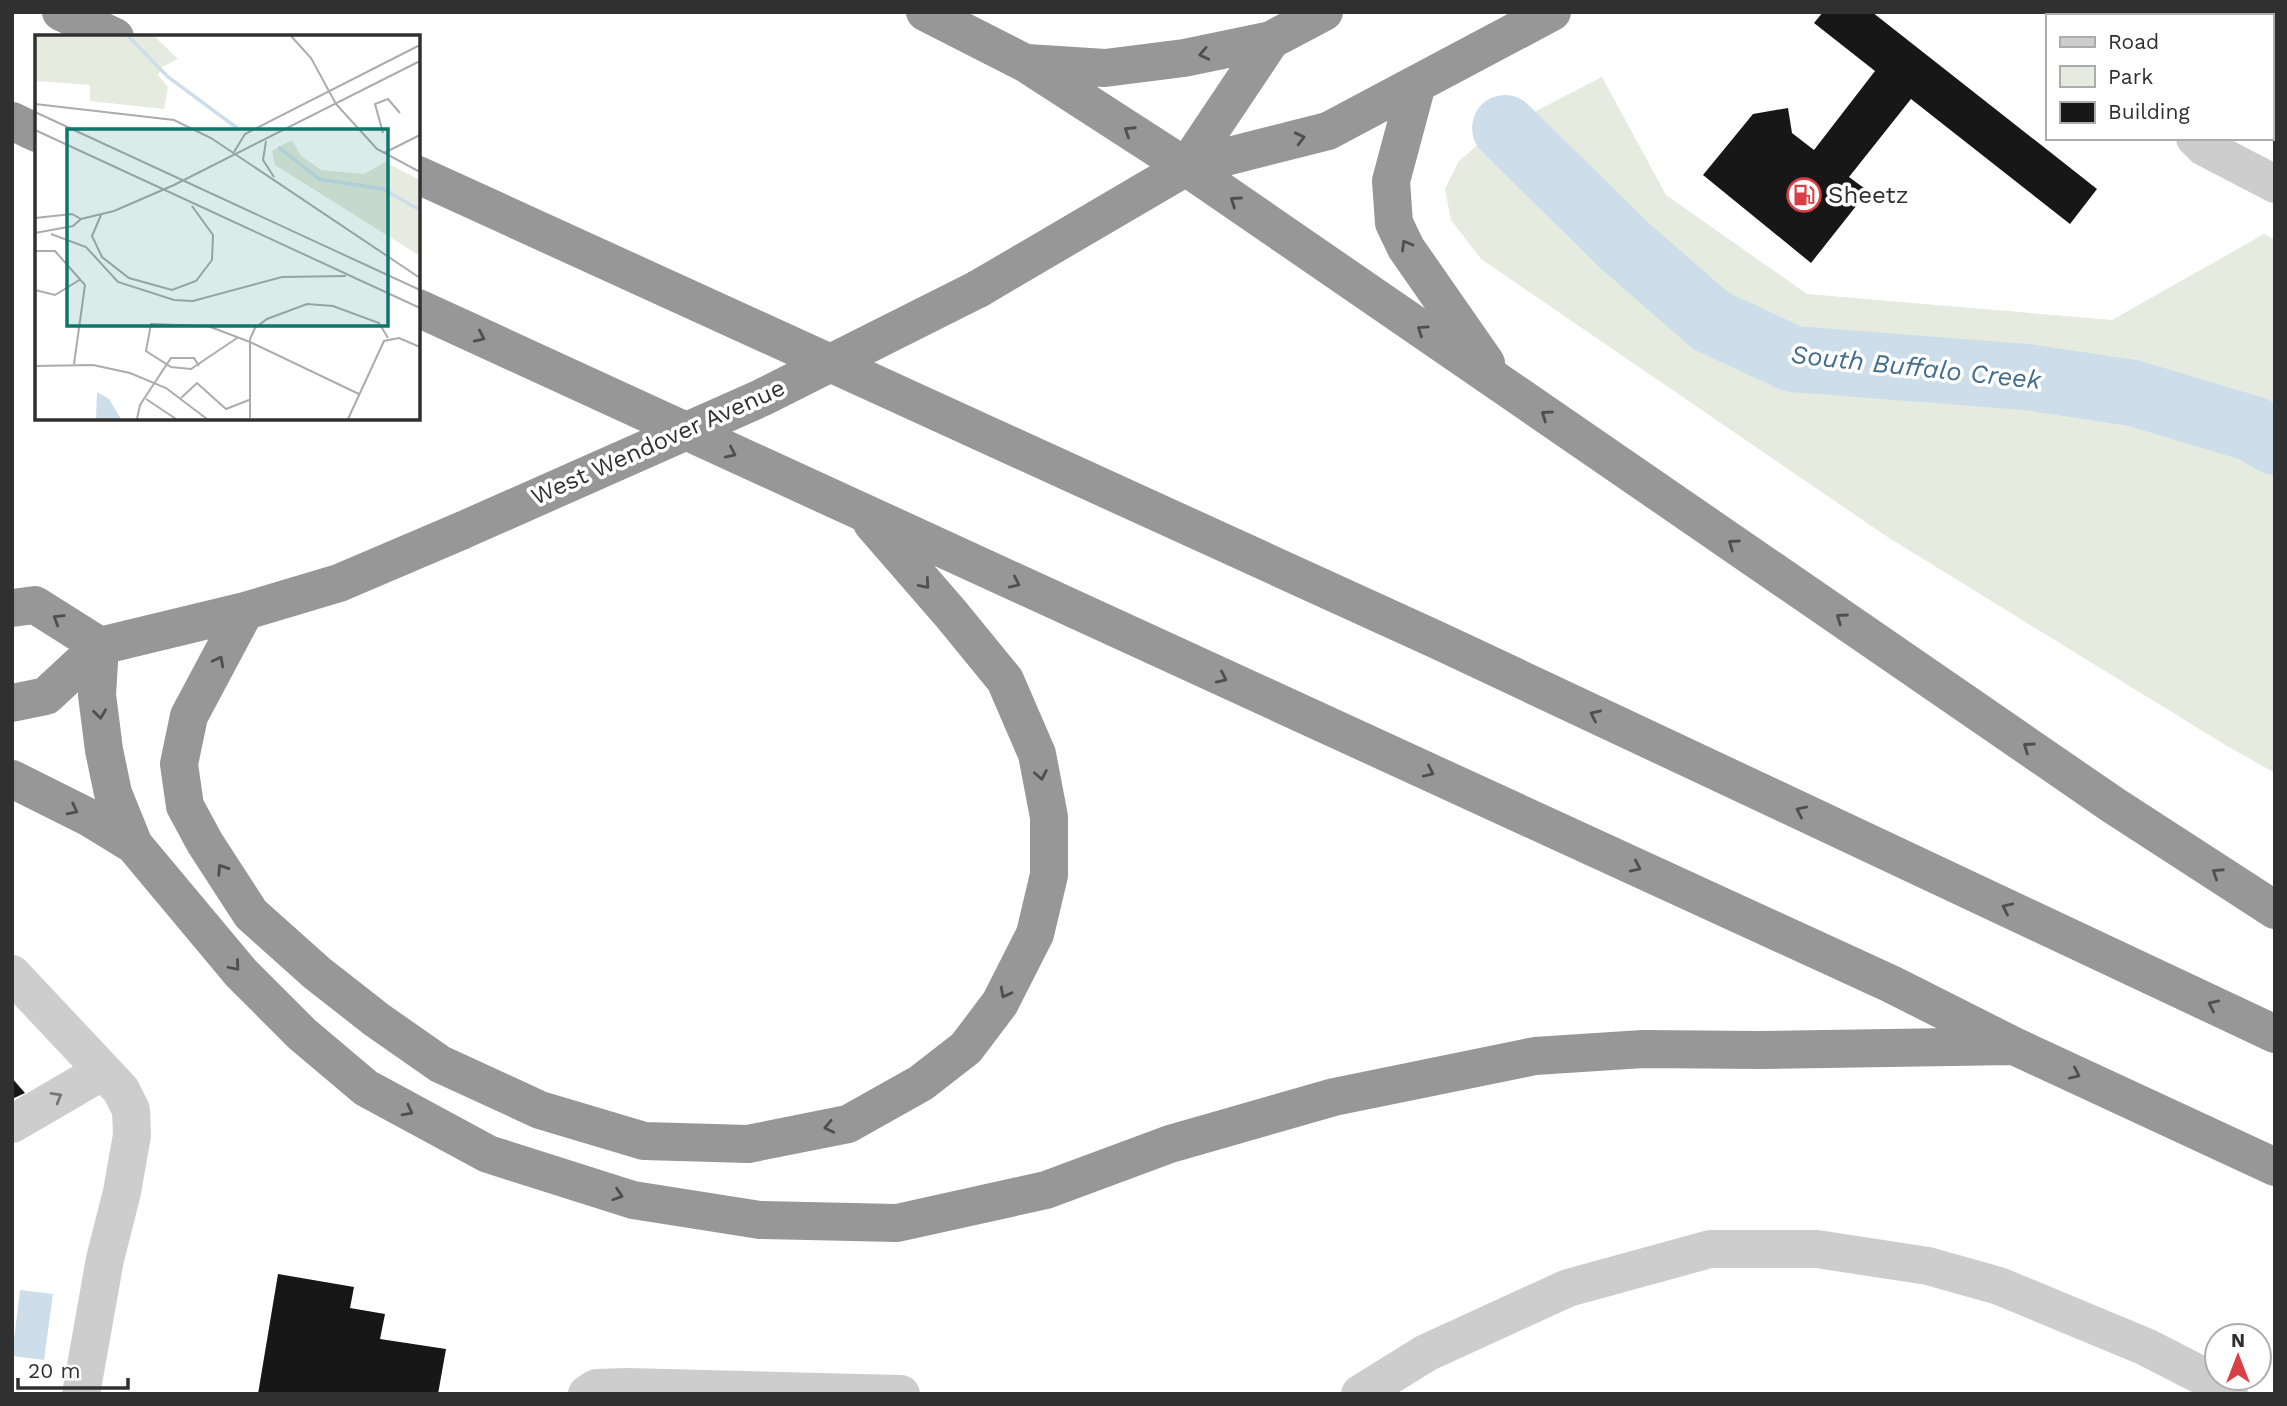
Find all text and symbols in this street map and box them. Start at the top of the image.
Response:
legend [2046,14,2273,140]
text: Road [2108,29,2159,54]
inset map [35,35,420,420]
one-way arrow [1198,46,1210,60]
text: Park [2108,64,2153,89]
text: Building [2108,99,2190,124]
one-way arrow [1123,126,1136,139]
one-way arrow [1294,132,1306,146]
fuel station icon: Sheetz [1785,176,1823,214]
place label: Sheetz [1828,181,1908,209]
one-way arrow [1230,197,1243,209]
one-way arrow [1401,239,1414,252]
one-way arrow [1417,326,1430,338]
one-way arrow [473,329,485,343]
water label: South Buffalo Creek [1789,339,2044,395]
street label: West Wendover Avenue [527,373,789,511]
one-way arrow [1541,411,1554,423]
one-way arrow [724,445,736,459]
one-way arrow [1728,540,1741,552]
one-way arrow [917,575,929,588]
one-way arrow [1008,575,1020,589]
one-way arrow [1836,614,1849,626]
one-way arrow [53,615,66,628]
one-way arrow [210,656,224,668]
one-way arrow [1215,670,1227,684]
one-way arrow [92,708,107,720]
one-way arrow [1590,709,1602,723]
one-way arrow [2023,743,2036,755]
one-way arrow [1422,764,1434,778]
one-way arrow [1033,769,1048,781]
one-way arrow [66,801,78,815]
one-way arrow [1796,806,1808,820]
one-way arrow [1629,859,1641,873]
one-way arrow [218,864,231,877]
one-way arrow [2212,868,2225,881]
one-way arrow [2002,902,2014,916]
one-way arrow [226,958,239,970]
one-way arrow [999,986,1013,998]
one-way arrow [2208,999,2220,1013]
one-way arrow [2068,1066,2081,1080]
one-way arrow [50,1092,63,1105]
one-way arrow [401,1102,413,1116]
one-way arrow [823,1119,835,1134]
one-way arrow [612,1187,624,1202]
north arrow [2203,1322,2273,1392]
text: N [2231,1329,2245,1352]
scale bar [18,1346,128,1390]
text: 20 m [28,1358,80,1383]

